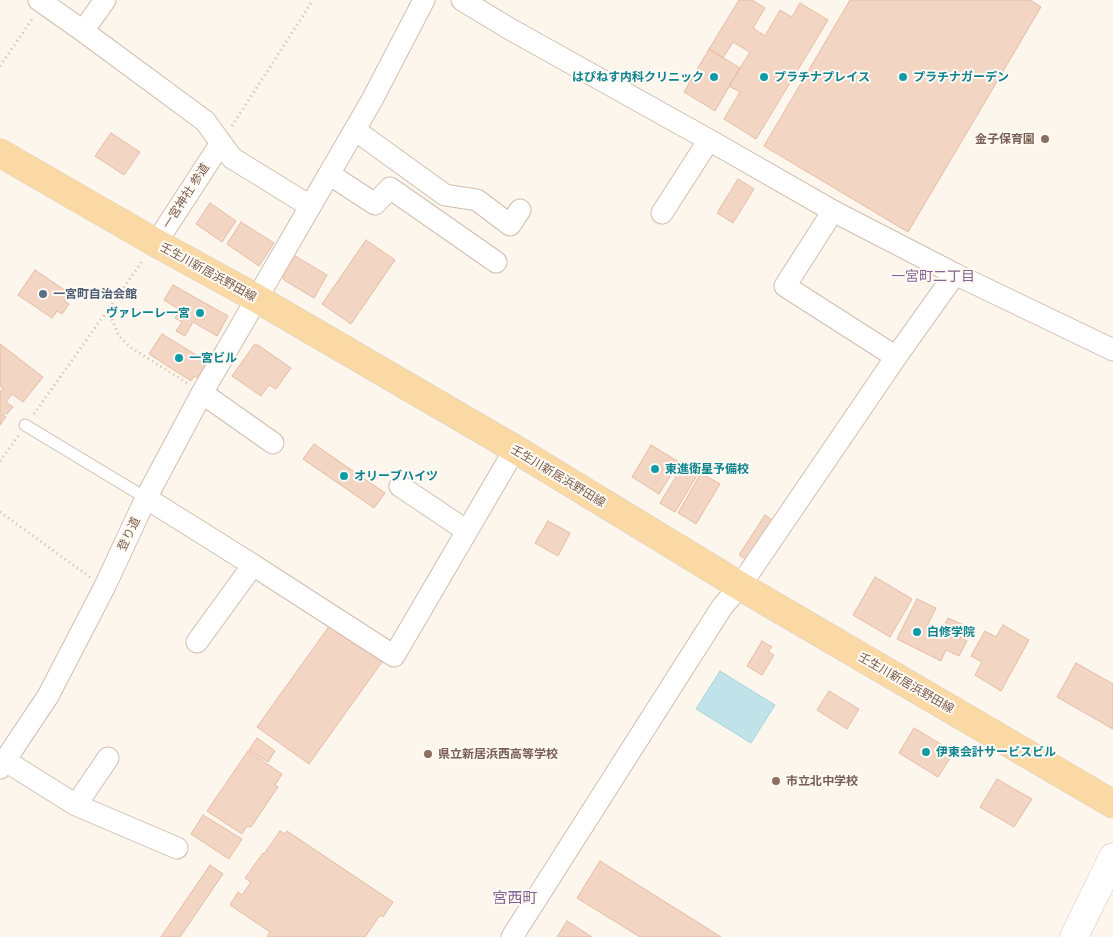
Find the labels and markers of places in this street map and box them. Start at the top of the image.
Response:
place label: はぴねす内科クリニック [572,70,704,84]
place label: プラチナプレイス [774,70,870,84]
place label: プラチナガーデン [913,70,1009,84]
marker: はぴねす内科クリニック [708,71,720,83]
marker: プラチナプレイス [758,71,770,83]
marker: プラチナガーデン [897,71,909,83]
place label: 金子保育園 [975,132,1035,146]
marker: 金子保育園 [1039,133,1051,145]
place label: 一宮町自治会館 [53,287,137,301]
marker: 一宮町自治会館 [37,288,49,300]
place label: ヴァレーレ一宮 [106,306,190,320]
marker: ヴァレーレ一宮 [194,307,206,319]
place label: 一宮ビル [189,351,237,365]
marker: 一宮ビル [173,352,185,364]
place label: 東進衛星予備校 [665,462,749,476]
marker: 東進衛星予備校 [649,463,661,475]
place label: オリーブハイツ [354,469,438,483]
marker: オリーブハイツ [338,470,350,482]
place label: 白修学院 [927,625,975,639]
marker: 白修学院 [911,626,923,638]
place label: 伊東会計サービスビル [936,745,1056,759]
marker: 伊東会計サービスビル [920,746,932,758]
place label: 県立新居浜西高等学校 [438,747,558,761]
marker: 県立新居浜西高等学校 [422,748,434,760]
place label: 市立北中学校 [786,774,858,788]
marker: 市立北中学校 [770,775,782,787]

